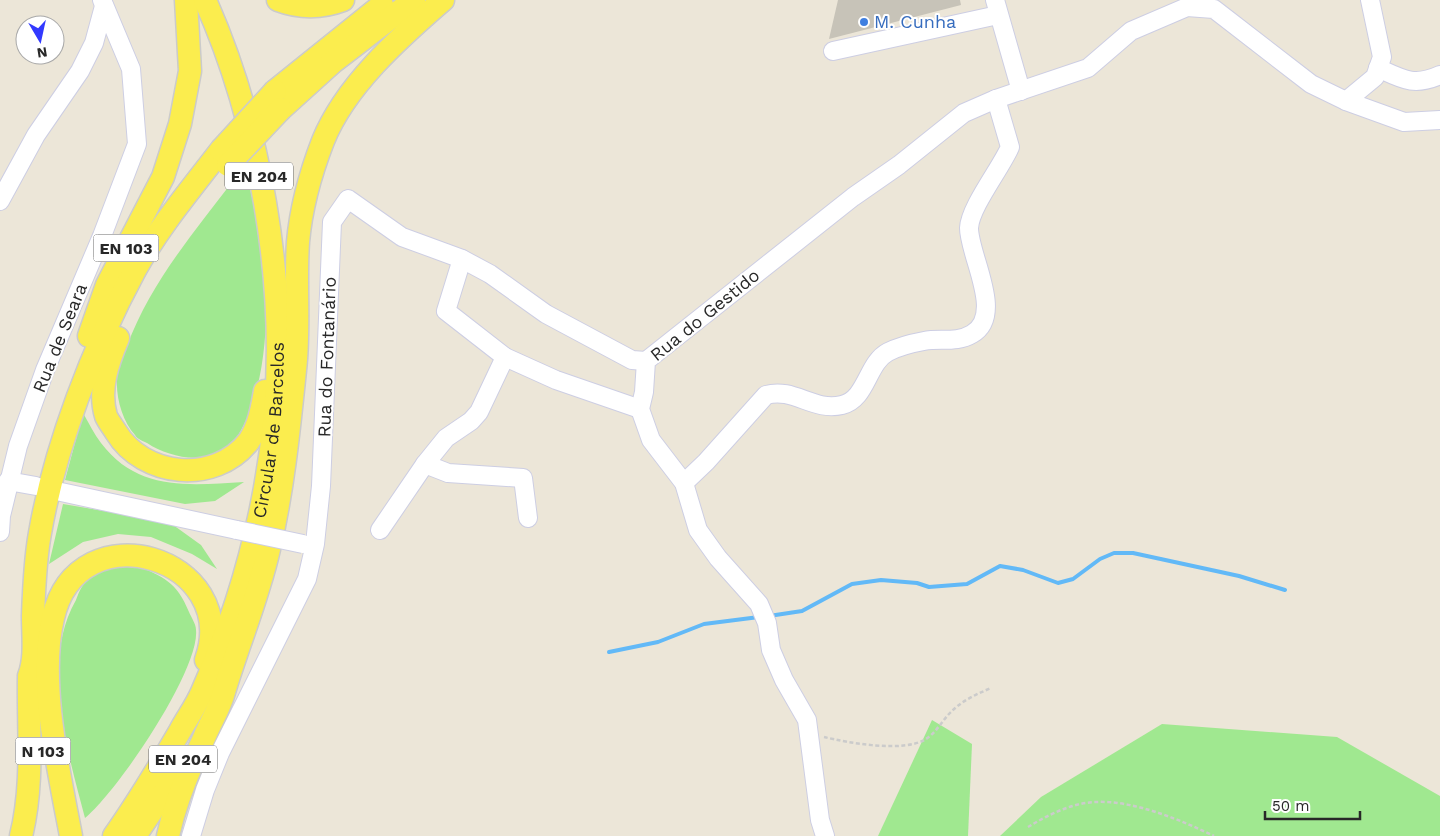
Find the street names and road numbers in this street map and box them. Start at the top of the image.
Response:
road number: EN 204 [225,162,293,190]
road number: EN 103 [94,234,158,262]
street label: Rua do Gestido [646,264,763,365]
street label: Rua do Fontanário [313,276,340,438]
street label: Rua de Seara [28,280,91,396]
street label: Circular de Barcelos [248,342,288,520]
road number: N 103 [15,738,70,764]
road number: EN 204 [149,746,217,772]

